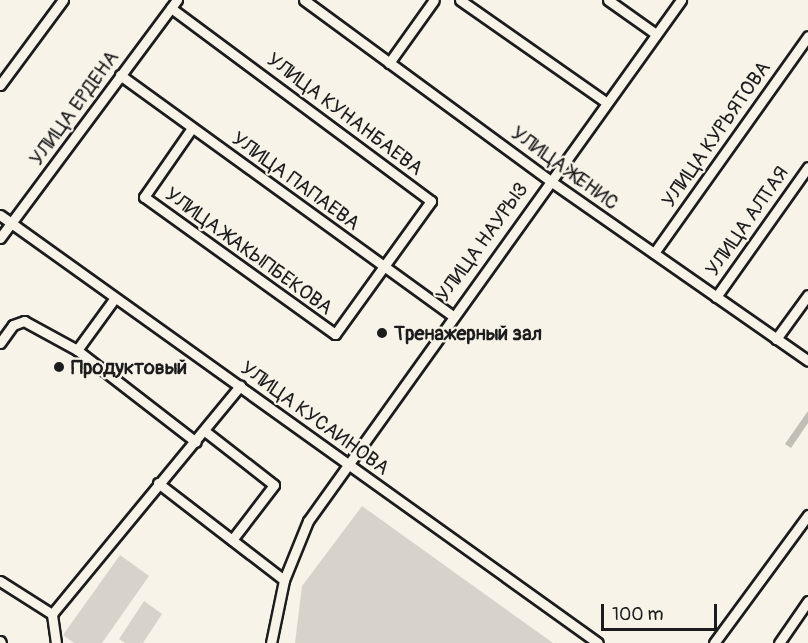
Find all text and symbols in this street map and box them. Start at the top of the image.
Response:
street label: УЛИЦА ЕРДЕНА [24,46,124,170]
street label: УЛИЦА КУНАНБАЕВА [262,48,428,180]
street label: УЛИЦА КУРЬЯТОВА [657,56,775,212]
street label: УЛИЦА ЖЕНИС [507,121,623,215]
street label: УЛИЦА ПАПАЕВА [227,127,365,235]
street label: УЛИЦА АЛТАЯ [700,162,794,280]
street label: УЛИЦА НАУРЫЗ [431,178,533,306]
street label: УЛИЦА ЖАКЫПБЕКОВА [161,182,337,320]
place label: Тренажерный зал [394,321,542,345]
marker: Тренажерный зал [375,326,389,340]
place label: Продуктовый [71,355,187,379]
street label: УЛИЦА КУСАИНОВА [236,356,394,480]
marker: Продуктовый [52,360,66,374]
scale bar [604,592,720,630]
text: 100 m [612,603,664,626]

